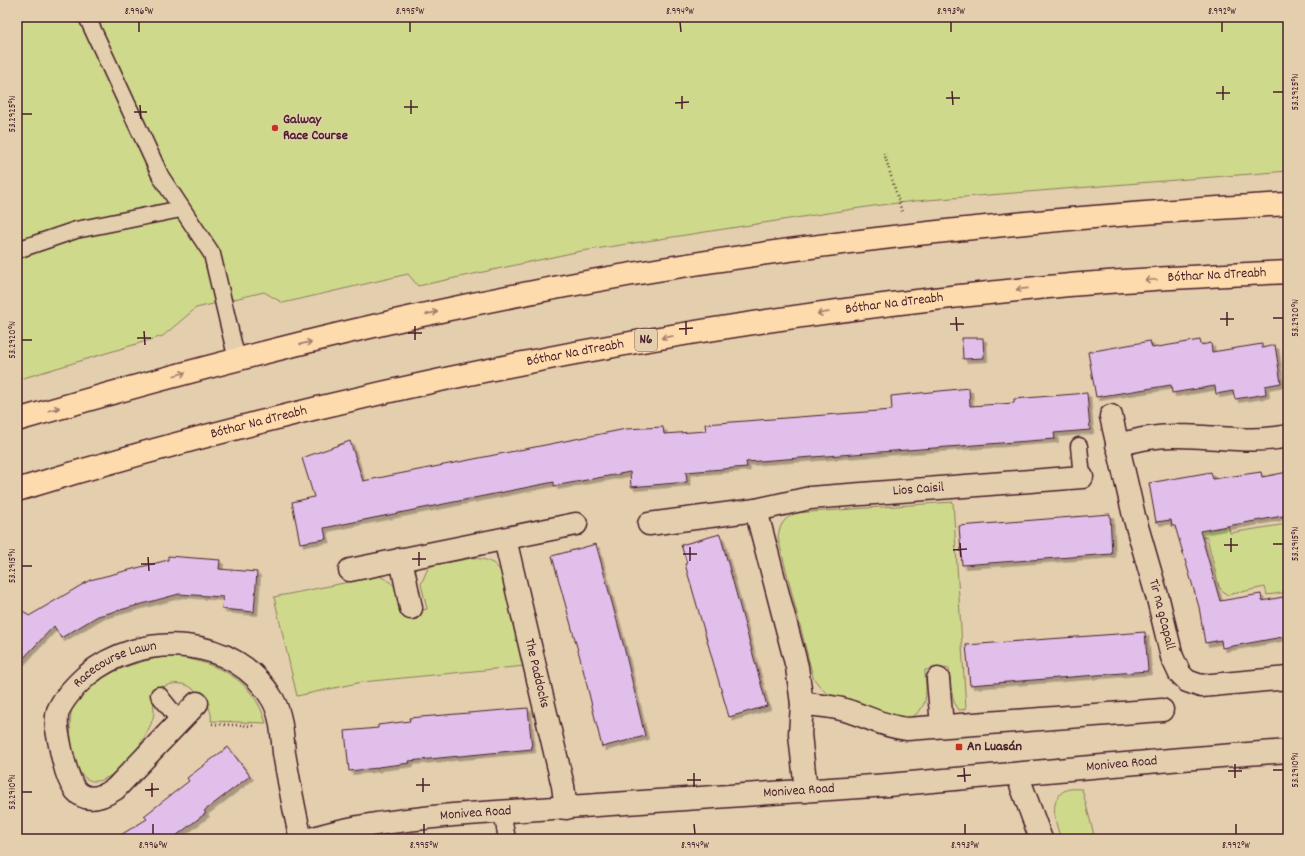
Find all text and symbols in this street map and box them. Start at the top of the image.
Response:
text: 8.996°W [125,5,154,19]
text: 8.995°W [396,5,424,19]
text: 8.994°W [666,5,694,19]
text: 8.993°W [937,5,965,19]
text: 8.992°W [1208,5,1236,19]
text: 53.2925°N [1289,74,1303,110]
text: 53.2925°N [6,96,20,132]
place label: Galway Race Course [283,110,348,146]
marker: Galway Race Course [270,123,280,133]
street label: Bóthar Na dTreabh [1167,263,1267,288]
one-way arrow [1145,276,1158,283]
one-way arrow [1016,286,1029,293]
street label: Bóthar Na dTreabh [844,288,945,320]
text: 53.2920°N [1289,299,1303,337]
one-way arrow [426,309,439,316]
one-way arrow [817,309,830,316]
text: 53.2920°N [6,321,20,359]
road number: N6 [635,329,657,351]
one-way arrow [661,333,674,341]
street label: Bóthar Na dTreabh [525,334,626,372]
one-way arrow [299,339,312,347]
one-way arrow [173,370,186,378]
street label: Bóthar Na dTreabh [208,401,309,444]
one-way arrow [48,405,61,412]
street label: Lios Caisil [892,478,946,502]
text: 53.2915°N [1289,527,1303,561]
text: 53.2915°N [6,549,20,583]
street label: Tir na gCapall [1143,577,1180,653]
street label: Racecourse Lawn [69,636,158,693]
street label: The Paddocks [519,636,554,710]
place label: An Luasán [967,737,1023,757]
marker: An Luasán [954,742,964,752]
street label: Monivea Road [1085,751,1158,777]
text: 53.2910°N [1289,752,1303,788]
text: 53.2910°N [6,774,20,810]
street label: Monivea Road [763,779,835,804]
street label: Monivea Road [439,801,512,826]
text: 8.996°W [139,839,168,853]
text: 8.995°W [410,839,438,853]
text: 8.994°W [681,839,709,853]
text: 8.993°W [951,839,979,853]
text: 8.992°W [1222,839,1250,853]

